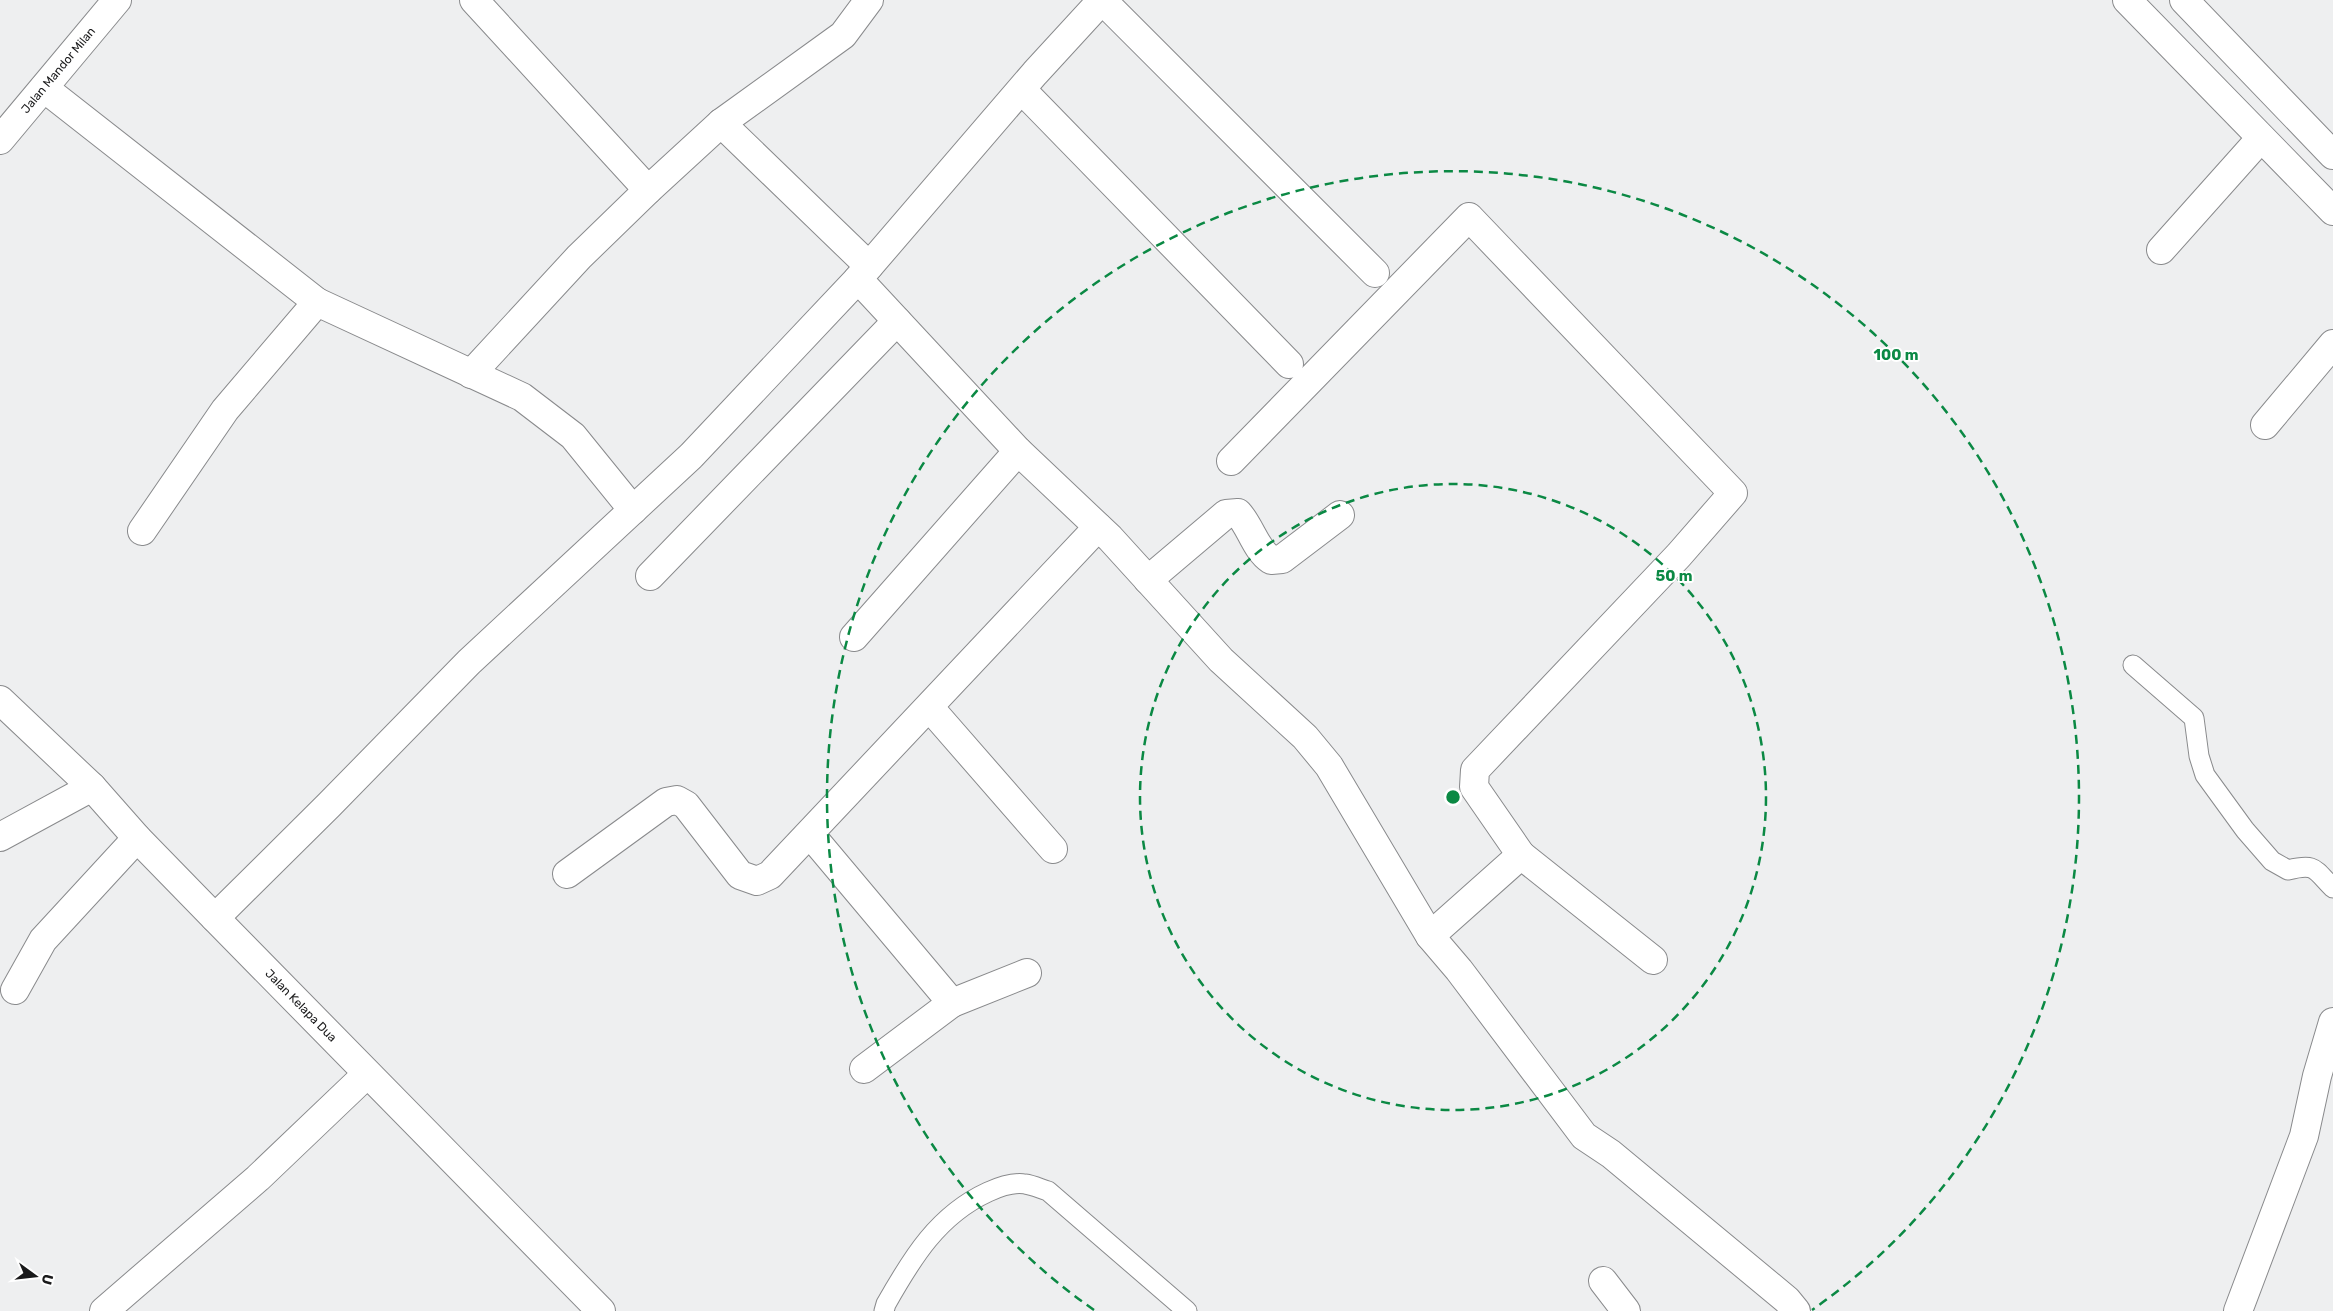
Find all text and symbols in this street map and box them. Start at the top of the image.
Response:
street label: Jalan Mandor Milan [18,24,98,116]
text: 100 m [1874,346,1918,364]
text: 50 m [1656,567,1692,585]
centre of rings [1444,788,1462,806]
street label: Jalan Kelapa Dua [262,966,340,1045]
north arrow [10,1251,60,1301]
text: U [38,1272,57,1286]

